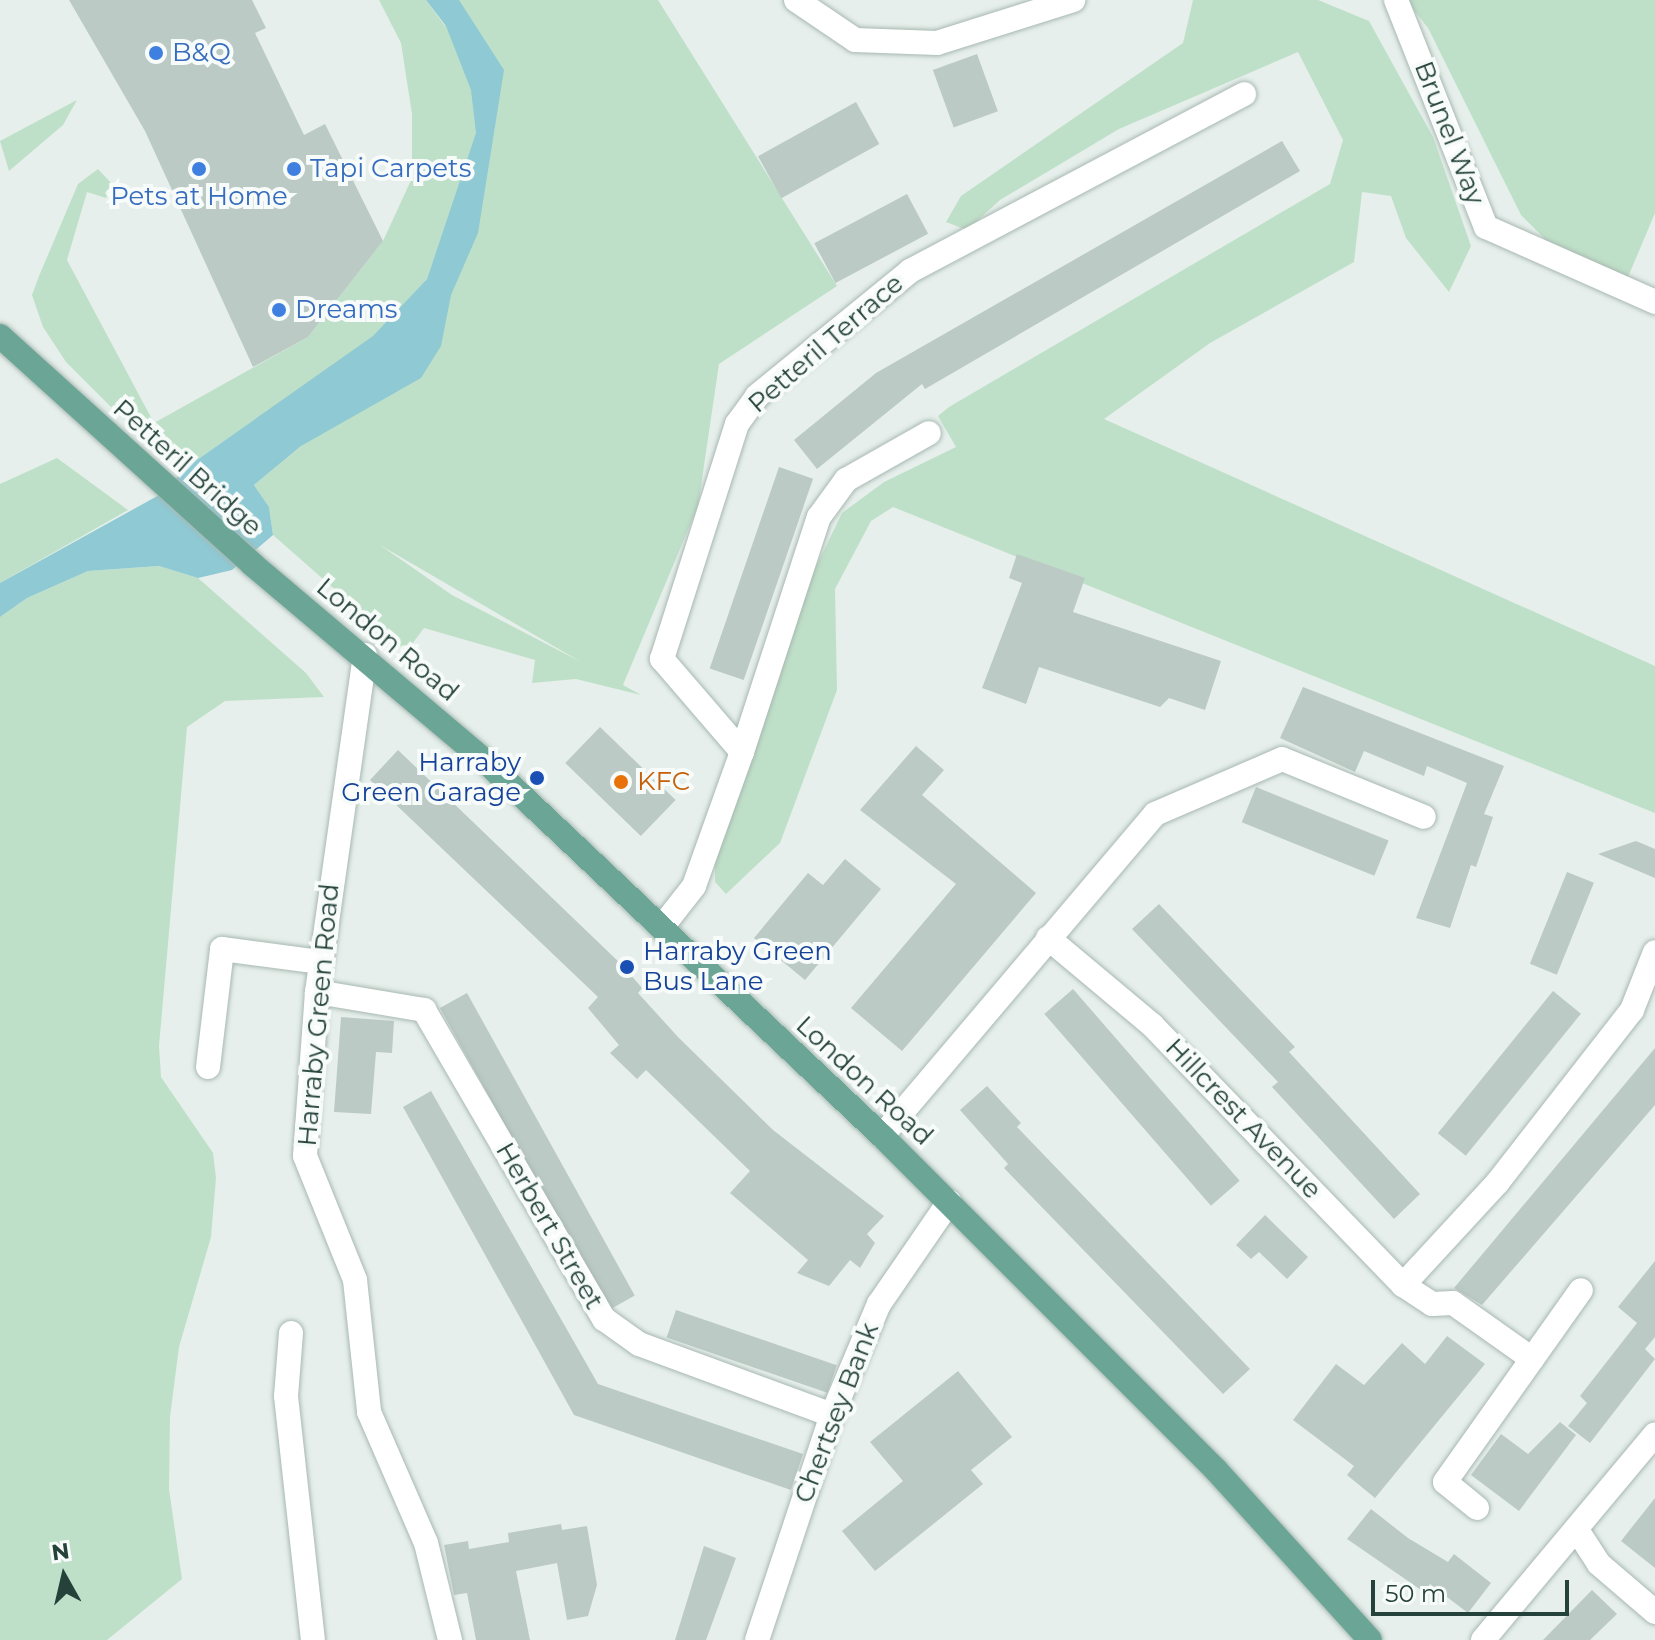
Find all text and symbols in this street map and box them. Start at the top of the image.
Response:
place label: B&Q [172,37,231,69]
marker: B&Q [147,44,165,62]
street label: Brunel Way [1407,57,1491,209]
place label: Tapi Carpets [310,153,471,185]
marker: Pets at Home [190,160,208,178]
marker: Tapi Carpets [285,160,303,178]
place label: Pets at Home [110,181,288,213]
street label: Petteril Terrace [742,268,910,420]
place label: Dreams [295,294,397,326]
marker: Dreams [270,301,288,319]
street label: Petteril Bridge [106,393,268,543]
street label: London Road [310,572,464,708]
place label: Harraby Green Garage [341,747,521,808]
place label: KFC [637,766,690,798]
marker: Harraby Green Garage [528,769,546,787]
marker: KFC [612,773,630,791]
street label: Harraby Green Road [292,882,346,1148]
place label: Harraby Green Bus Lane [643,936,832,998]
marker: Harraby Green Bus Lane [618,958,636,976]
street label: London Road [789,1010,939,1152]
street label: Hillcrest Avenue [1159,1032,1327,1206]
street label: Herbert Street [489,1137,609,1315]
street label: Chertsey Bank [788,1319,886,1507]
north arrow [24,1536,104,1616]
text: N [50,1537,71,1566]
scale bar [1375,1564,1573,1614]
text: 50 m [1385,1579,1446,1608]

